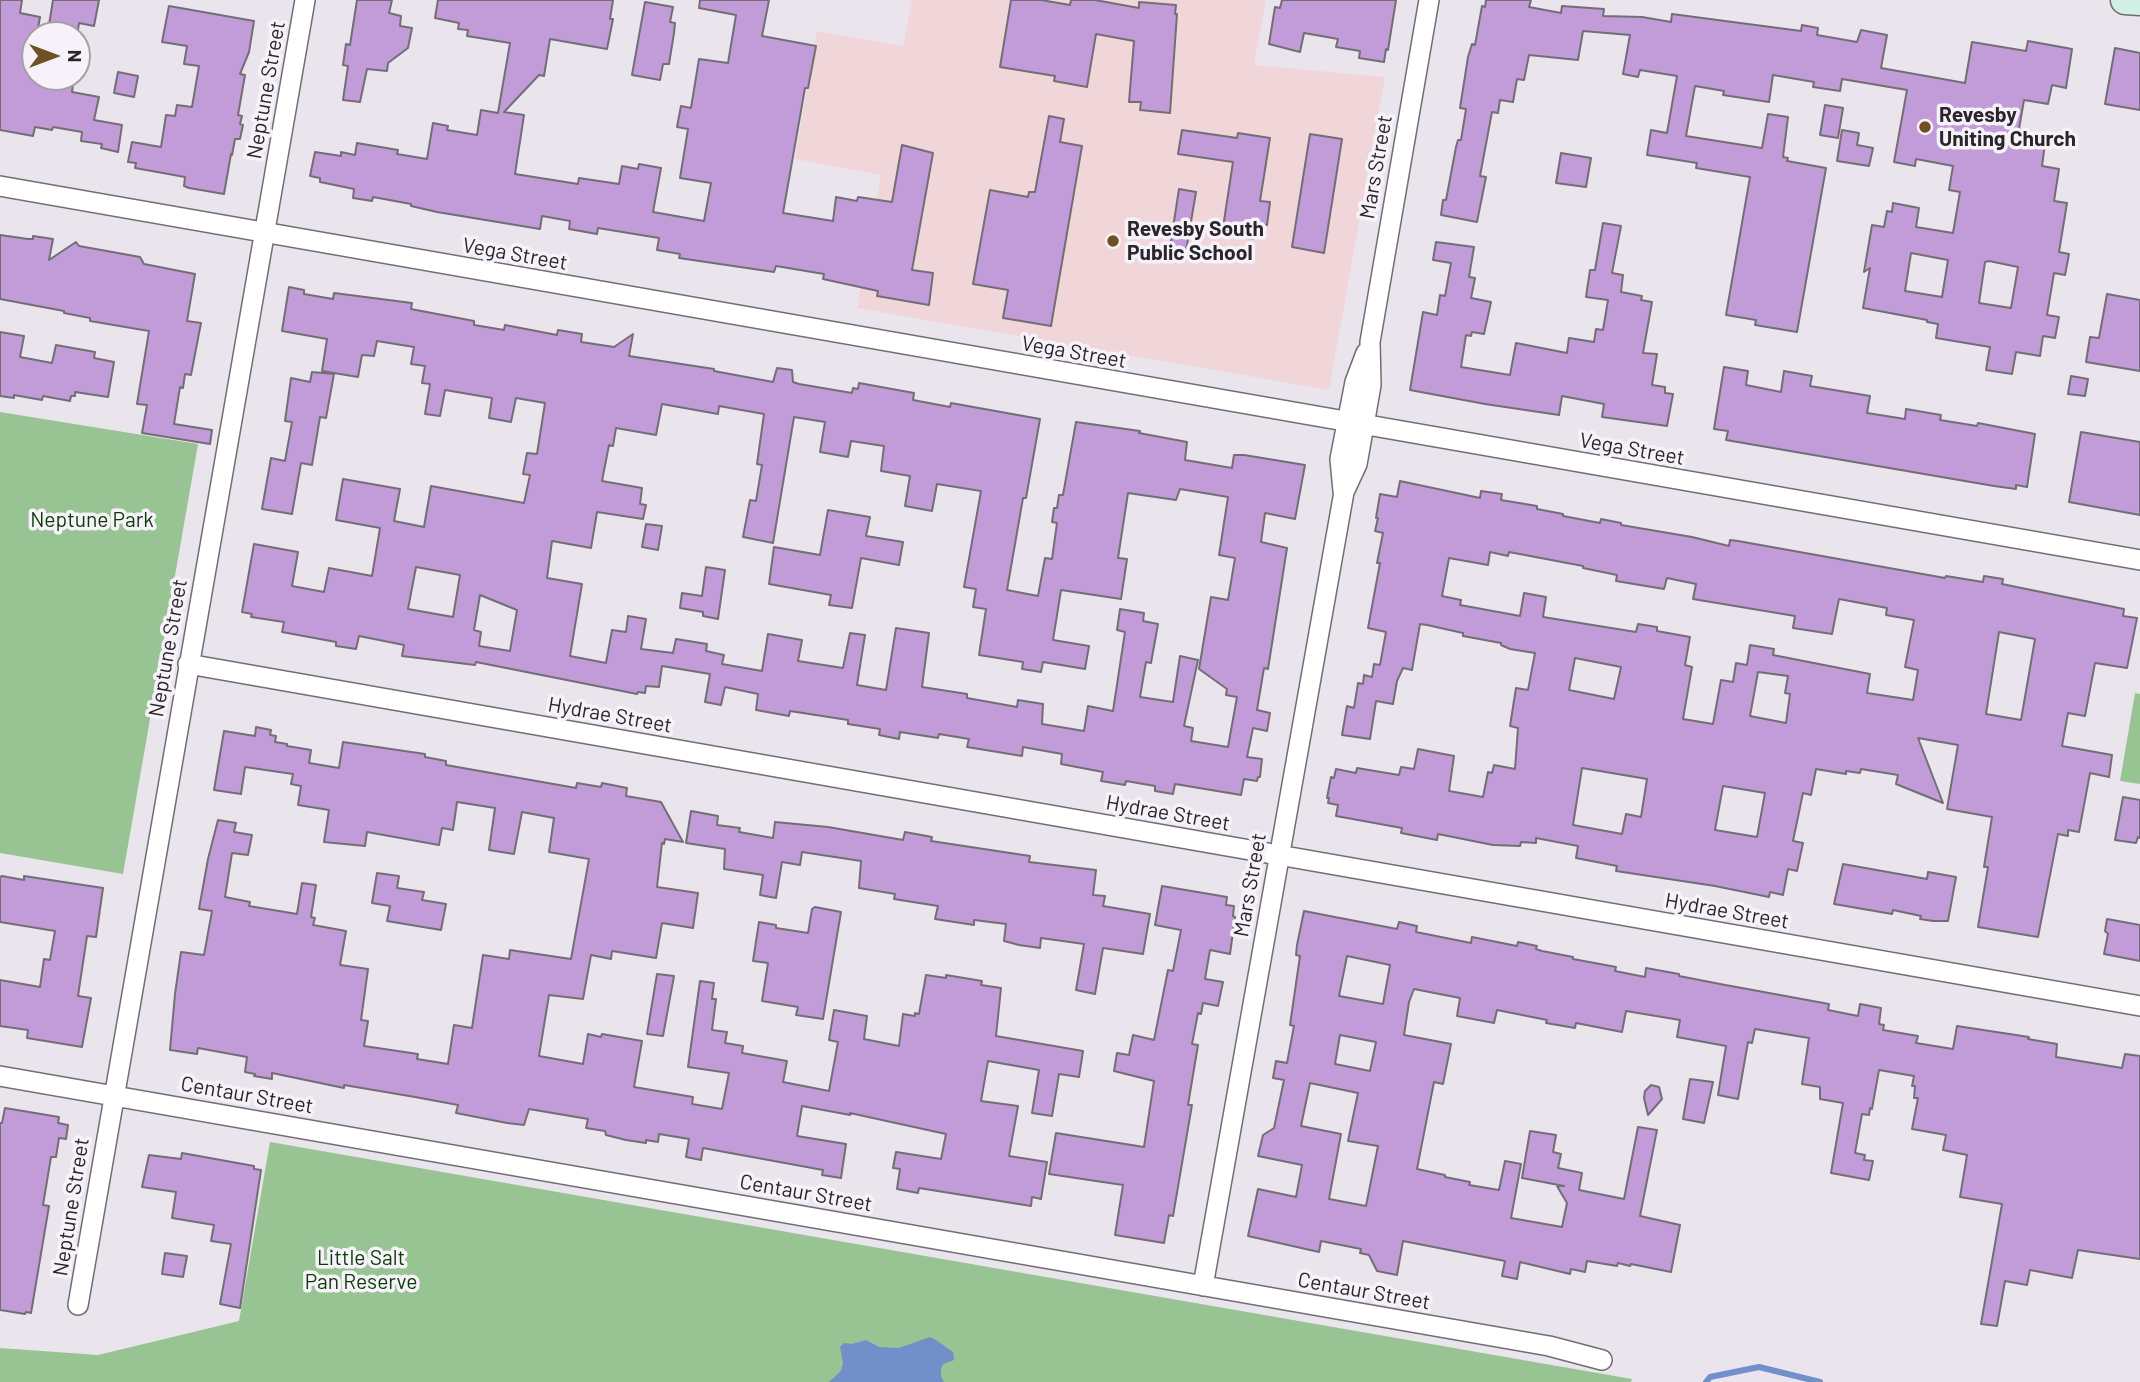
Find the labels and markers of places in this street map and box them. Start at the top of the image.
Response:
place label: Revesby Uniting Church [1939,102,2076,152]
marker: Revesby Uniting Church [1917,119,1933,135]
place label: Revesby South Public School [1127,216,1264,266]
marker: Revesby South Public School [1105,233,1121,249]

